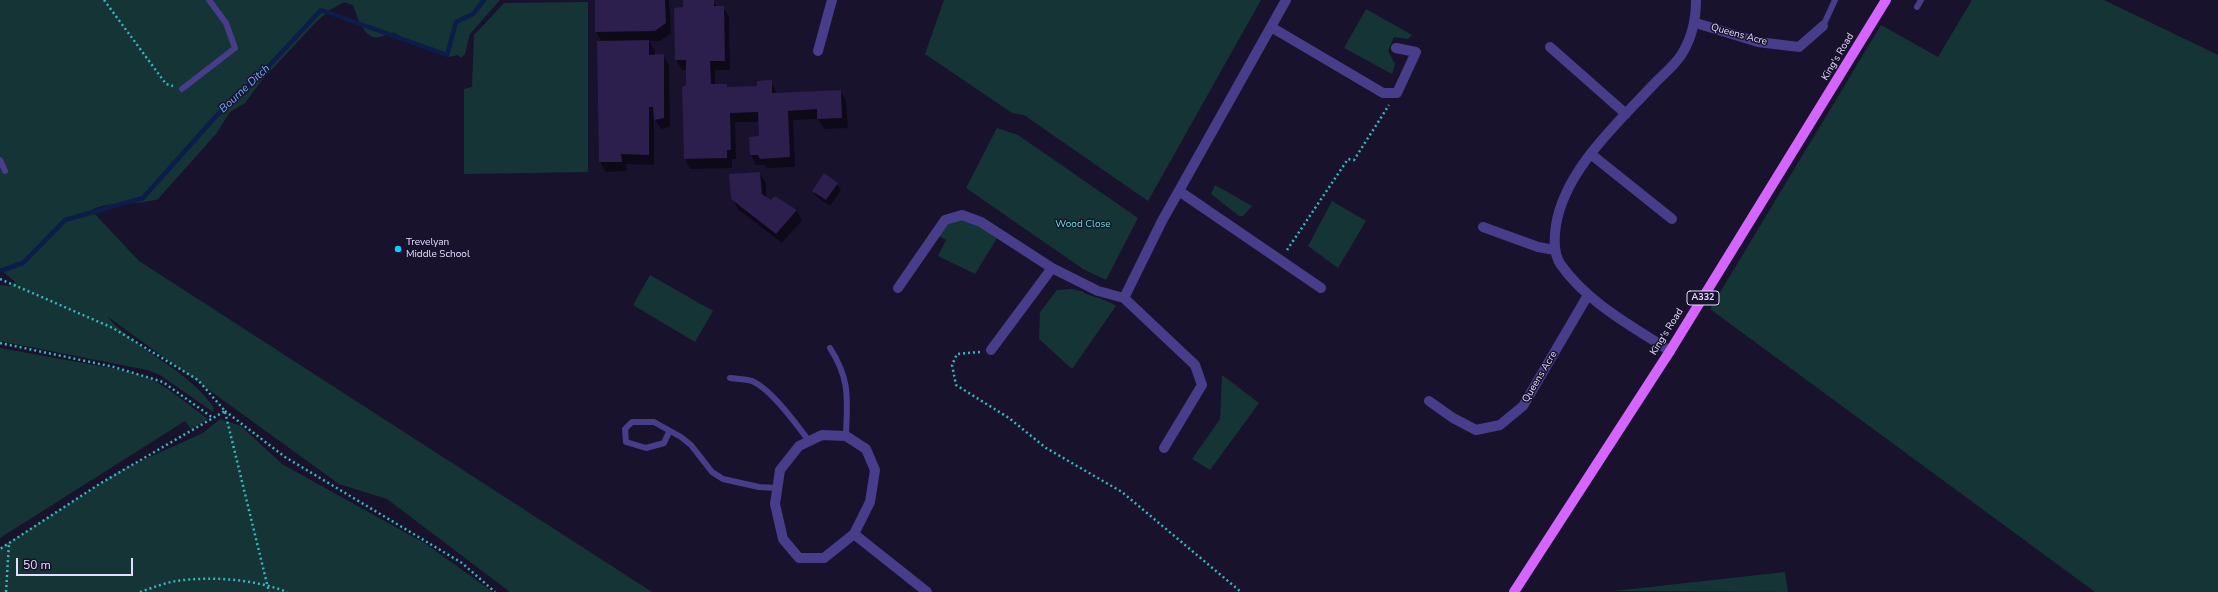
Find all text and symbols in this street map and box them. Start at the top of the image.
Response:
street label: Queens Acre [1710,22,1768,48]
street label: King's Road [1819,31,1857,83]
water label: Bourne Ditch [217,62,273,116]
park label: Wood Close [1055,219,1111,231]
place label: Trevelyan Middle School [406,237,470,260]
marker: Trevelyan Middle School [393,244,403,254]
road number: A332 [1687,291,1719,305]
street label: King's Road [1648,306,1686,358]
street label: Queens Acre [1520,349,1560,405]
scale bar [18,550,135,576]
text: 50 m [23,557,51,573]

